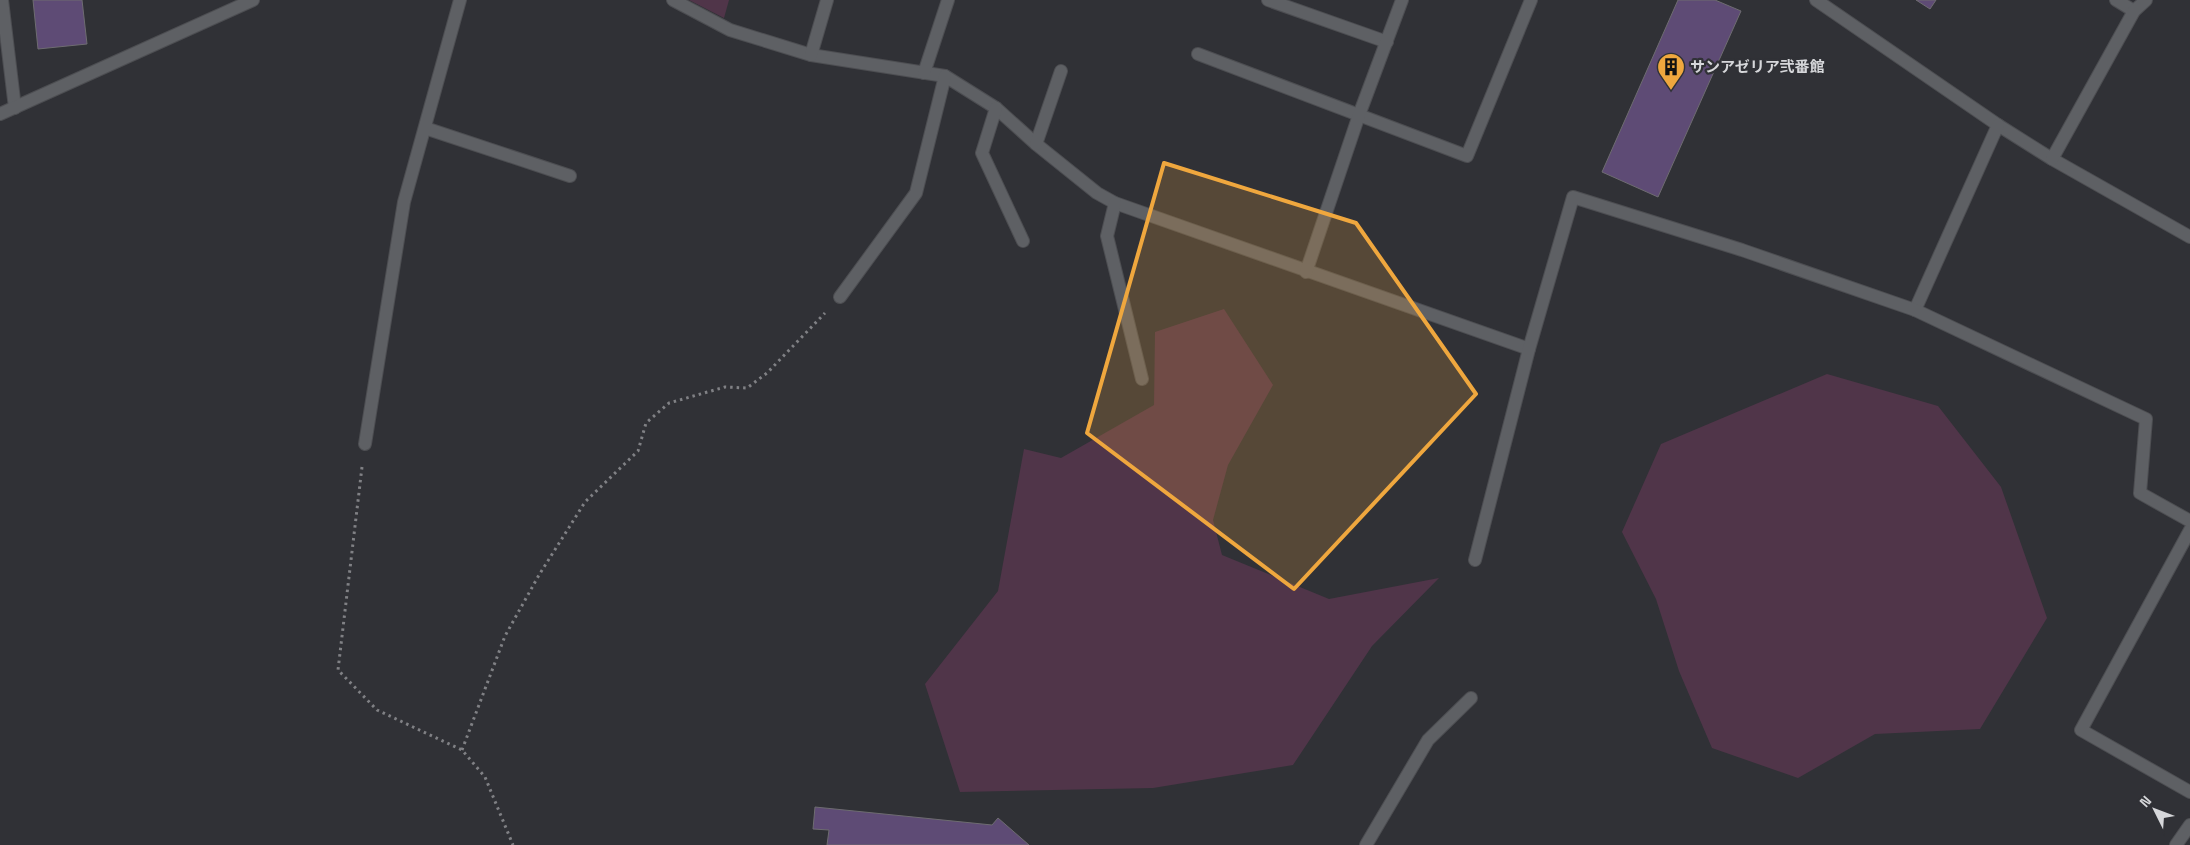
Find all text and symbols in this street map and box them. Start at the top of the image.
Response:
building icon: サンアゼリア弐番館 [1656,52,1686,91]
place label: サンアゼリア弐番館 [1690,57,1825,76]
north arrow [2130,785,2180,835]
text: N [2136,792,2155,811]

